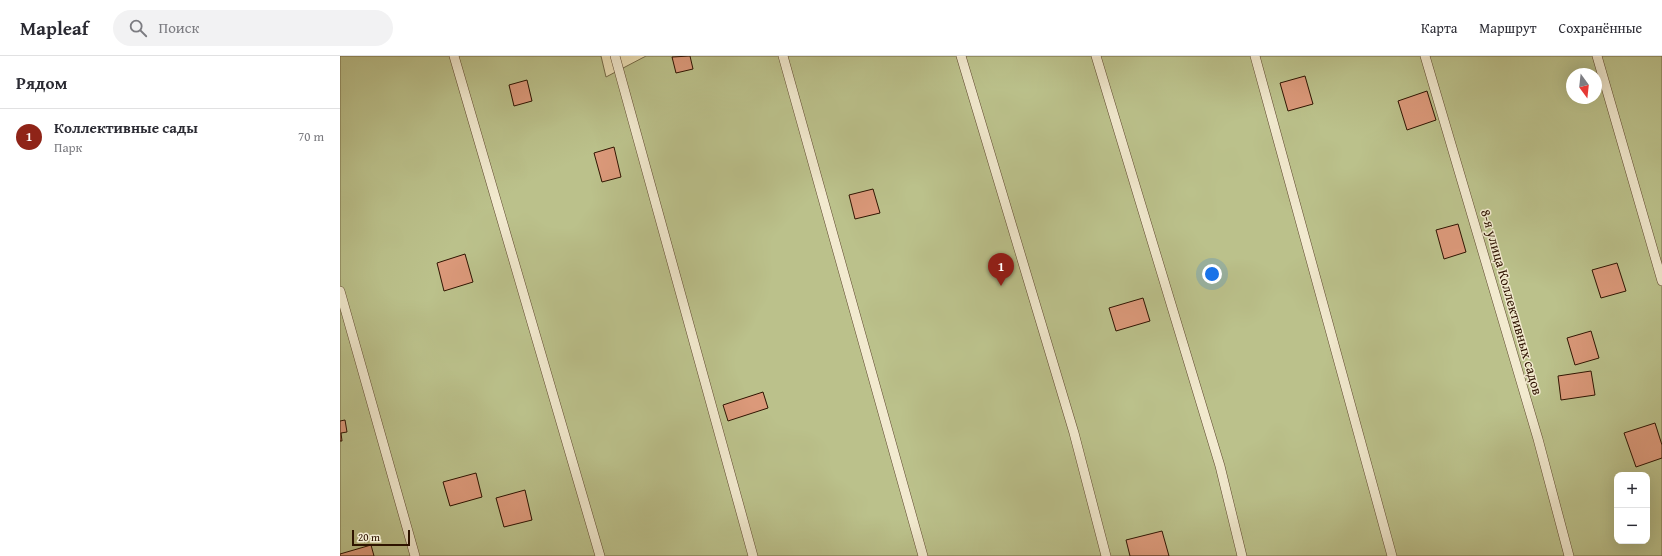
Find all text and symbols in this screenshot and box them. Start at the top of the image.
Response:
search box [113,10,393,46]
text: Mapleaf [20,14,89,42]
icon: search [127,17,149,39]
text: Поиск [159,17,199,38]
text: Карта [1421,18,1457,38]
text: Маршрут [1479,18,1537,38]
text: Сохранённые [1559,18,1642,38]
north arrow [1566,68,1602,104]
text: Рядом [16,70,67,95]
text: Коллективные сады [54,117,198,138]
text: 1 [26,127,32,146]
text: 70 m [298,127,324,146]
text: Парк [54,138,82,157]
street label: 8-я улица Коллективных садов [1476,207,1548,397]
pin: 1 [988,253,1014,286]
your location [1202,264,1222,284]
map controls [1614,472,1650,544]
button: + [1614,472,1650,508]
button: − [1614,508,1650,544]
scale bar [352,528,410,547]
text: 20 m [358,529,380,545]

